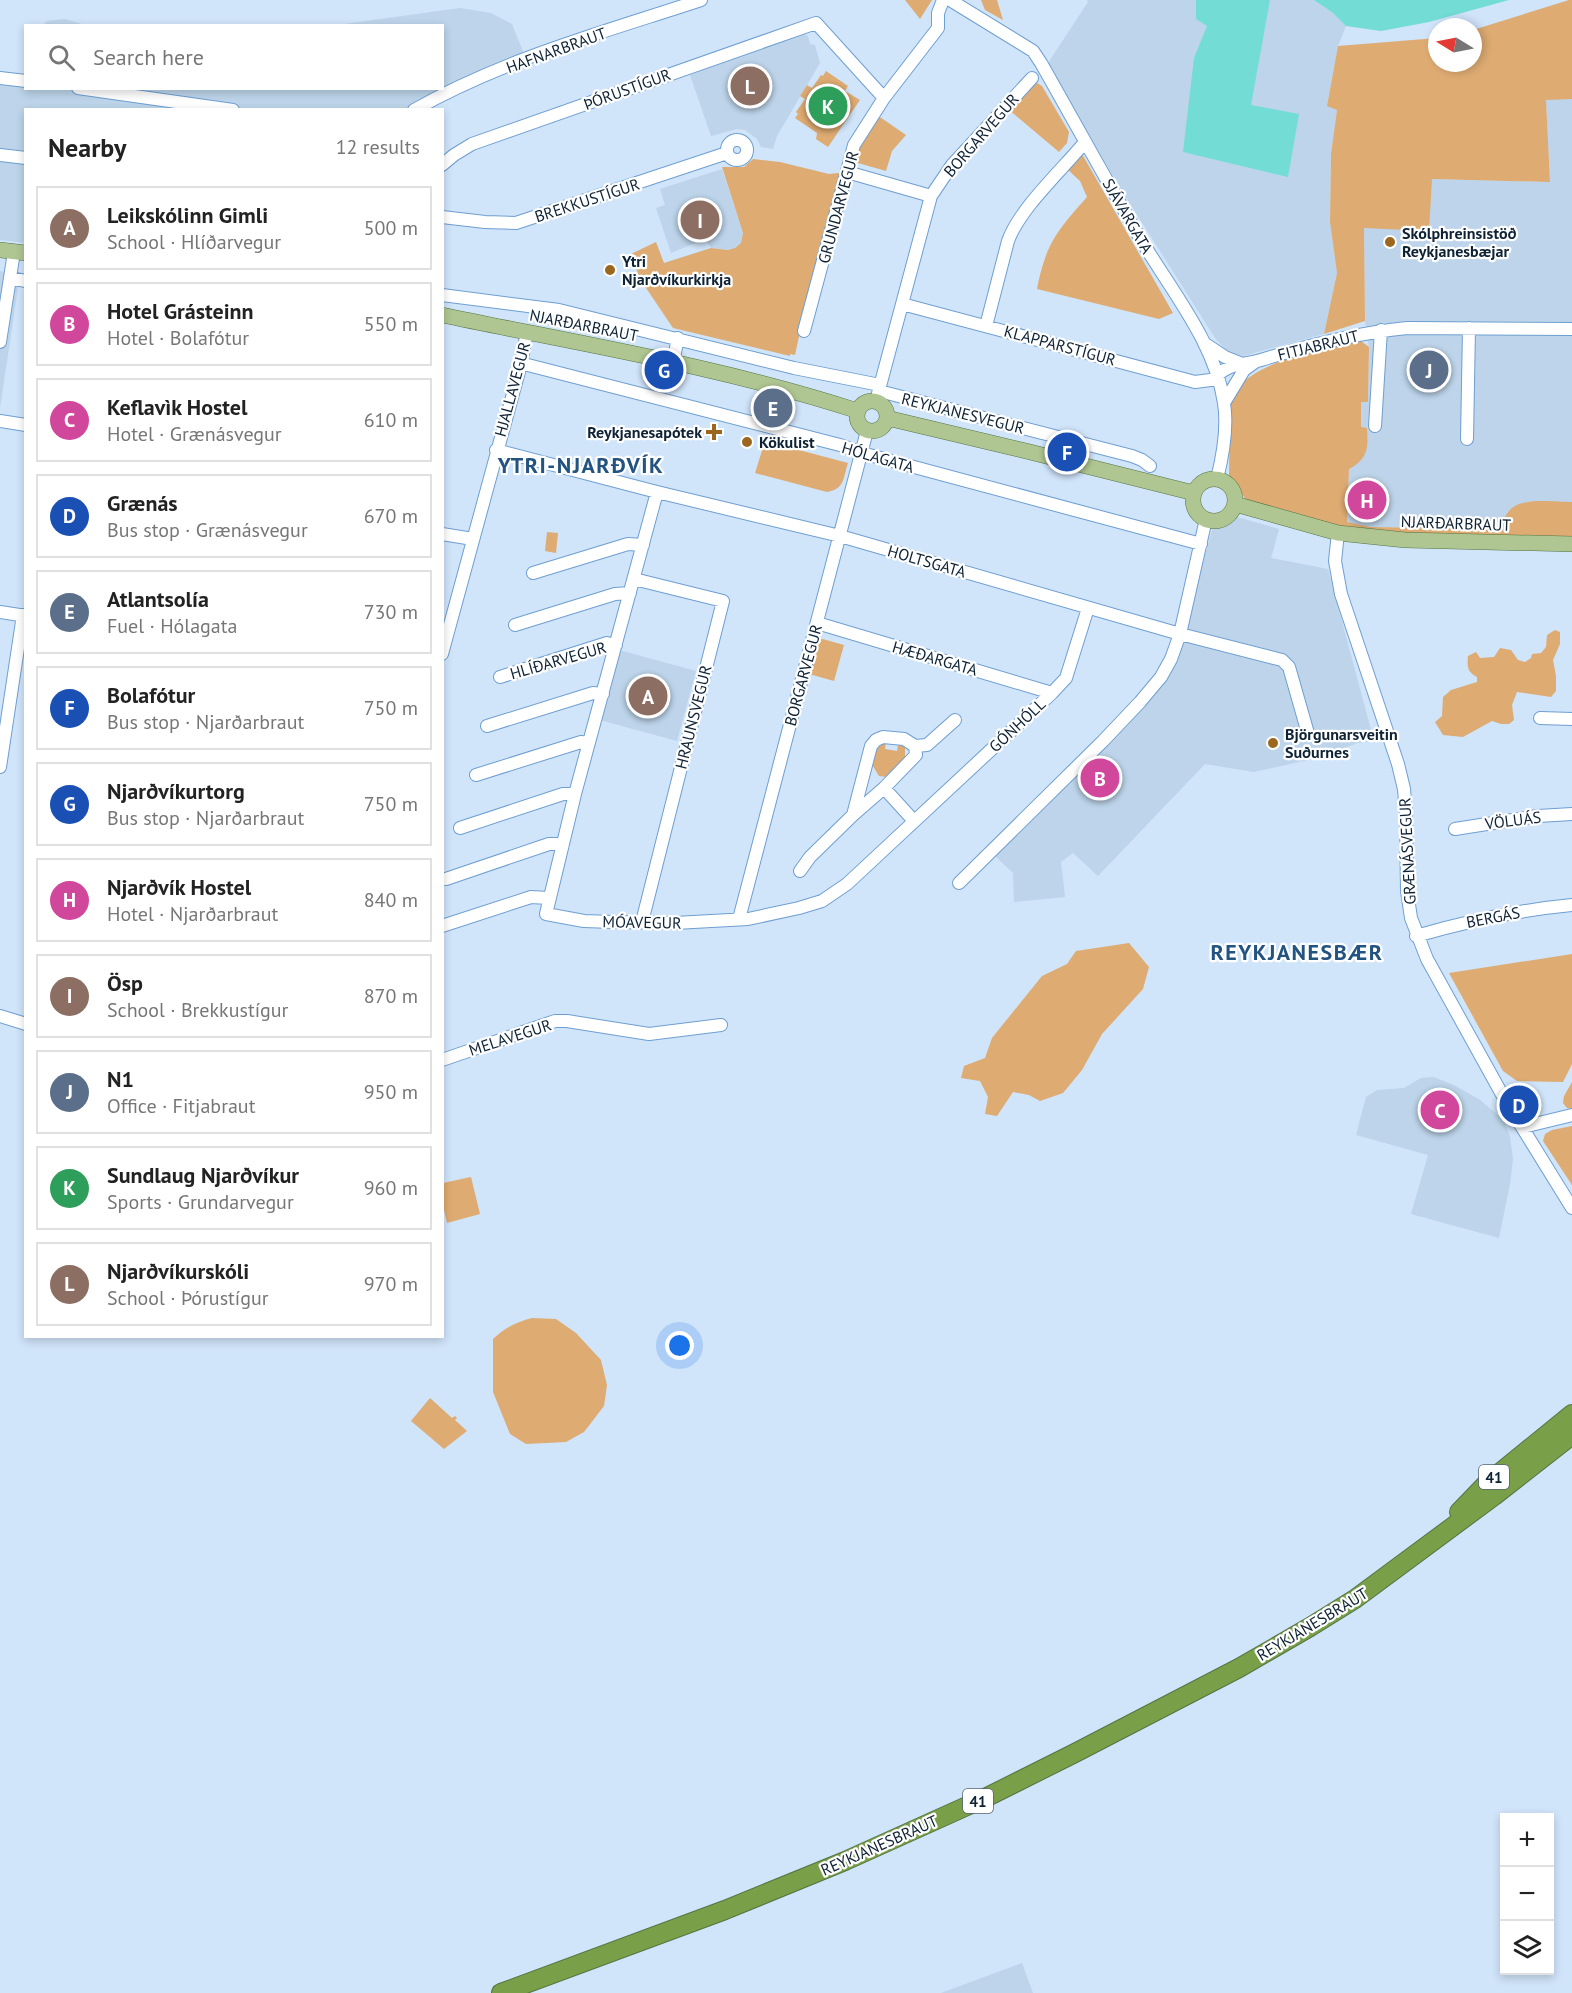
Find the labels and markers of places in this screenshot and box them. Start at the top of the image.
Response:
pin: L [730,64,770,109]
pin: K [808,84,848,128]
pin: I [680,198,720,242]
place label: Skólphreinsistöð Reykjanesbæjar [1402,223,1516,261]
marker: Skólphreinsistöð Reykjanesbæjar [1383,235,1397,249]
place label: Ytri Njarðvíkurkirkja [621,251,731,289]
marker: Ytri Njarðvíkurkirkja [603,263,617,277]
pin: G [644,348,684,392]
pin: J [1410,348,1448,392]
pin: E [754,386,792,430]
place label: Reykjanesapótek [587,422,702,442]
marker: Reykjanesapótek [707,425,721,439]
pin: F [1048,430,1086,474]
place label: Kökulist [759,432,815,452]
marker: Kökulist [740,435,754,449]
pin: H [1348,478,1386,522]
pin: A [628,674,668,718]
place label: Björgunarsveitin Suðurnes [1285,724,1398,762]
marker: Björgunarsveitin Suðurnes [1266,736,1280,750]
pin: B [1080,756,1120,800]
pin: D [1500,1082,1538,1128]
pin: C [1420,1088,1460,1132]

